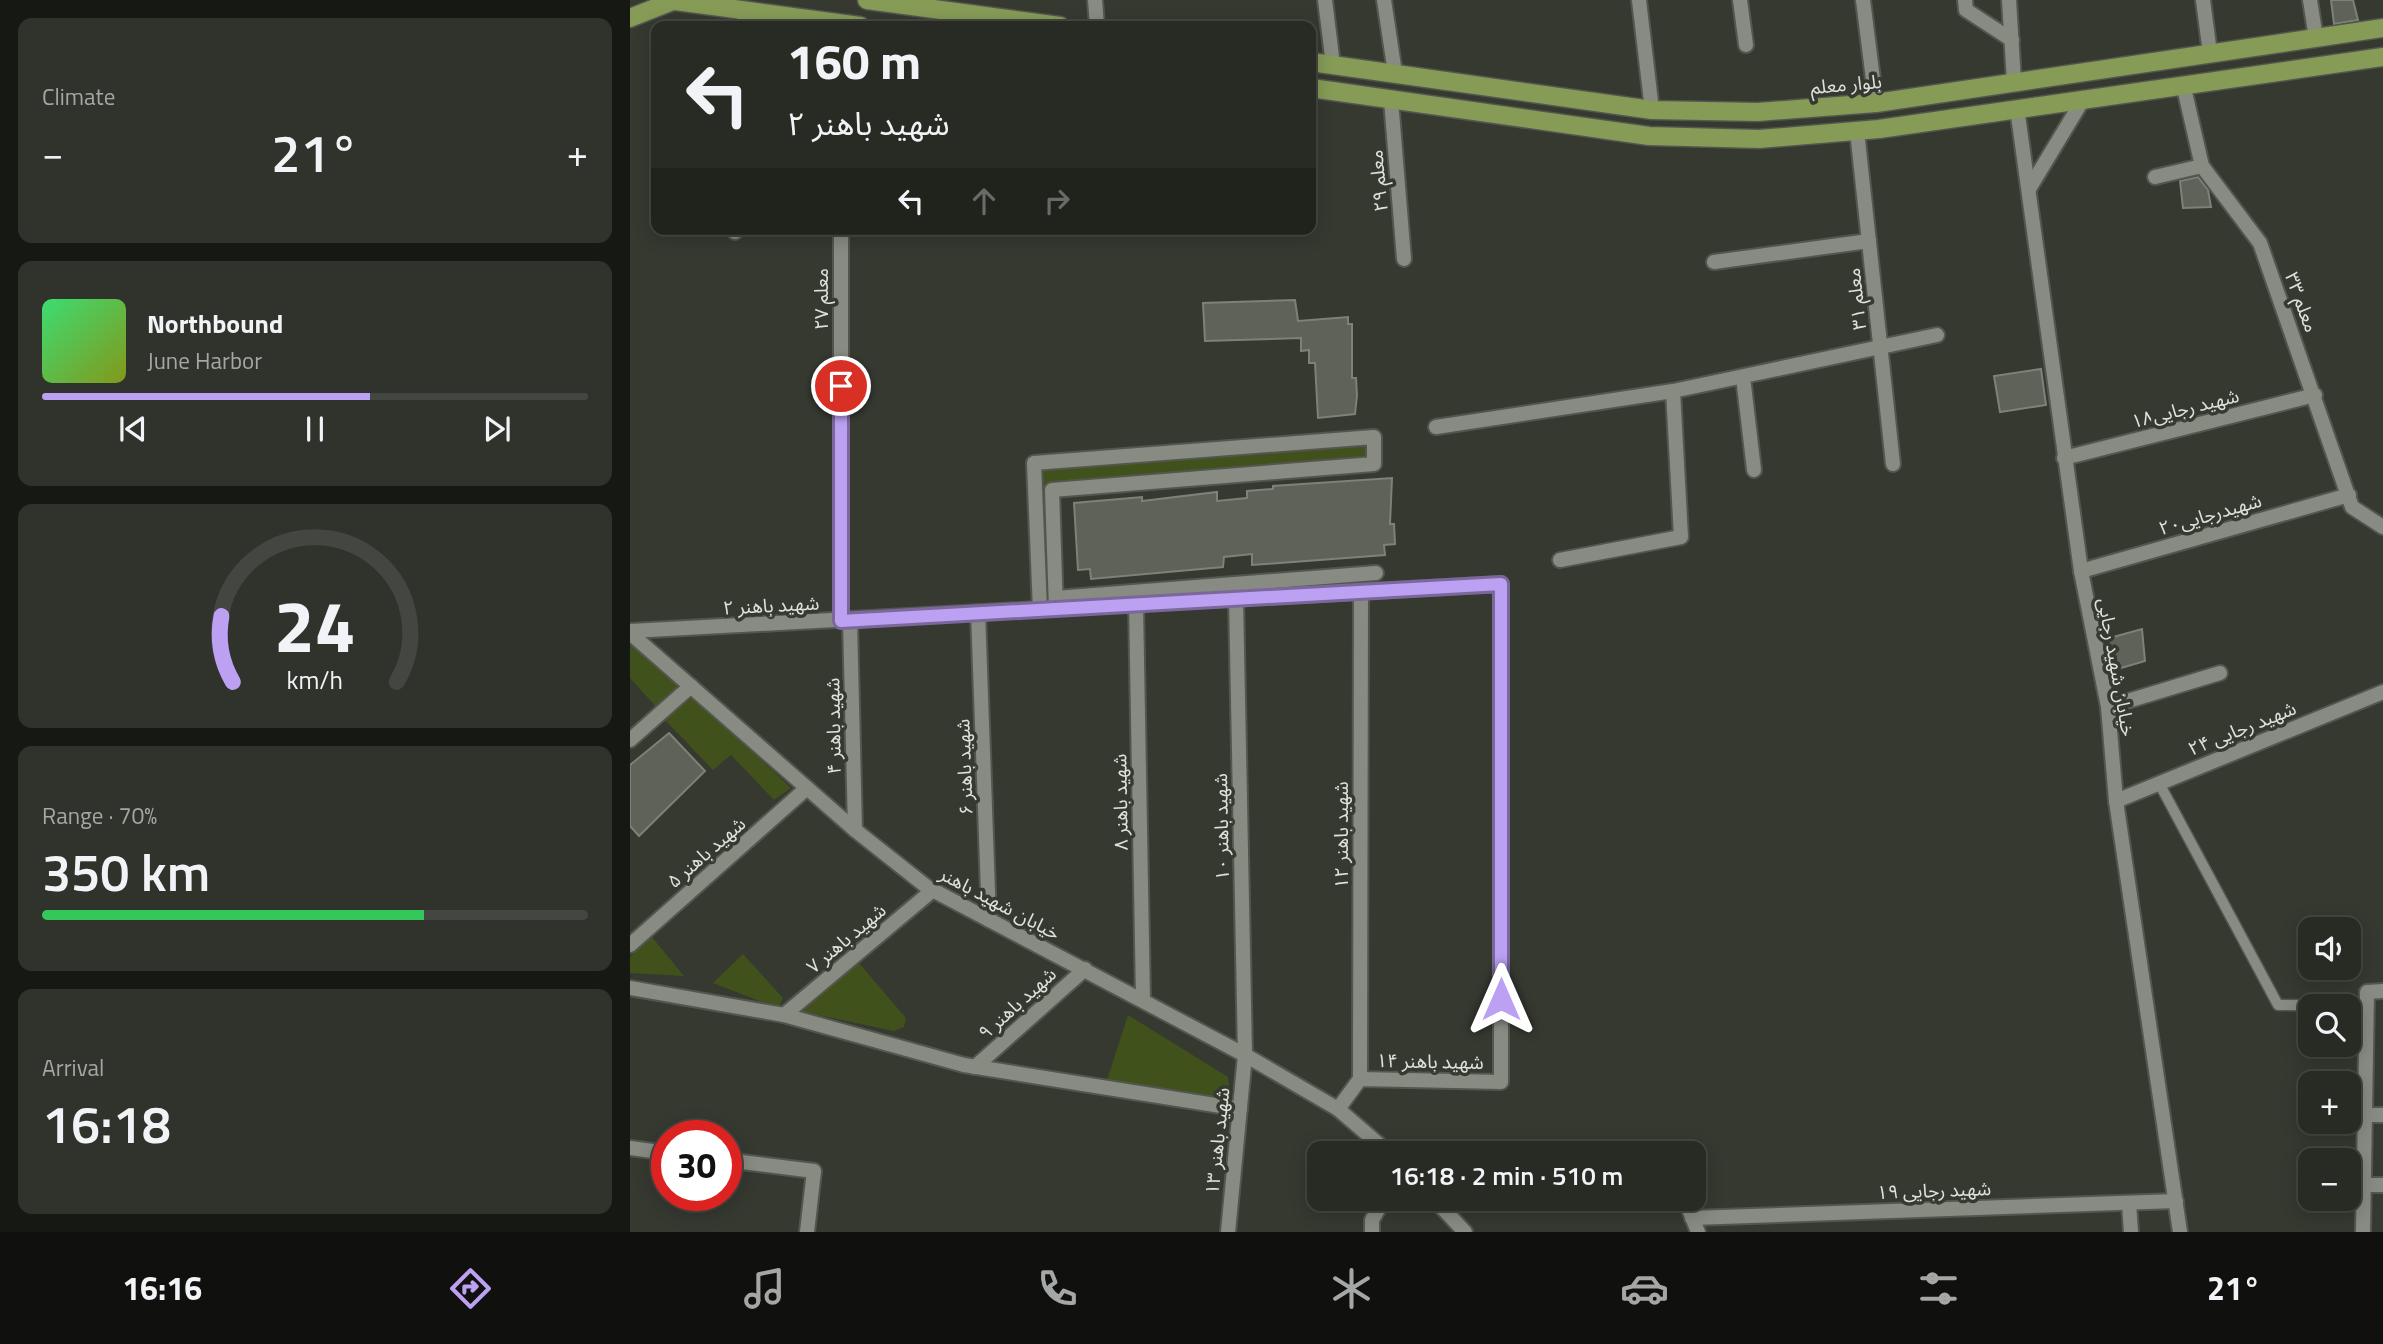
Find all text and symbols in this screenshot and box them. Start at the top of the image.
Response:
text: 160 m [787,23,921,98]
icon: left [672,49,763,140]
street label: بلوار معلم [1809,66,1883,102]
text: Climate [42,79,115,114]
text: شهید باهنر ۲ [787,99,950,147]
text: 21° [271,113,359,192]
text: − [42,124,63,182]
text: + [567,124,588,182]
street label: معلم ۲۹ [1360,149,1396,213]
icon: left [892,182,930,220]
icon: ahead [965,182,1003,220]
icon: right [1038,182,1076,220]
street label: معلم ۳۱ [1838,267,1874,331]
street label: معلم ۲۷ [806,268,836,330]
street label: معلم ۳۳ [2277,268,2327,336]
text: Northbound [147,304,283,343]
text: June Harbor [147,343,262,378]
pin [811,356,871,416]
icon: arrive [822,367,860,405]
street label: شهید رجایی۱۸ [2128,380,2242,435]
icon: previous [114,410,152,448]
icon: pause [296,410,334,448]
icon: next [478,410,516,448]
street label: شهیدرجایی۲۰ [2155,485,2265,542]
text: 24 [274,570,356,680]
street label: شهید باهنر ۲ [722,587,820,622]
street label: خیابان شهید رجایی [2091,595,2144,738]
text: km/h [287,661,343,699]
street label: شهید باهنر ۴ [817,677,848,775]
street label: شهید رجایی ۲۴ [2183,693,2300,762]
street label: شهید باهنر ۶ [947,718,980,816]
street label: شهید باهنر ۸ [1104,753,1135,851]
street label: شهید باهنر ۱۰ [1205,773,1236,881]
street label: شهید باهنر ۱۲ [1326,781,1355,889]
text: Range · 70% [42,798,157,833]
street label: شهید باهنر ۵ [660,809,752,894]
text: 350 km [42,832,210,911]
street label: خیابان شهید باهنر [934,858,1066,947]
street label: شهید باهنر ۷ [799,895,892,980]
map controls [2298,917,2361,1211]
button: sound [2298,917,2361,980]
street label: شهید باهنر ۹ [971,960,1062,1046]
position arrow [1464,962,1538,1036]
button: search [2298,994,2361,1057]
street label: شهید باهنر ۱۴ [1376,1045,1484,1076]
text: Arrival [42,1050,104,1085]
button: + [2298,1071,2361,1134]
text: 16:18 [42,1084,171,1163]
street label: شهید باهنر ۱۳ [1196,1086,1237,1196]
speed limit sign: 30 [651,1120,742,1211]
button: − [2298,1148,2361,1211]
text: 16:18 · 2 min · 510 m [1390,1156,1623,1195]
street label: شهید رجایی ۱۹ [1876,1173,1992,1206]
text: 16:16 [122,1264,202,1312]
icon: directions [446,1264,495,1313]
icon: music [740,1264,789,1313]
icon: phone [1033,1264,1082,1313]
icon: climate [1327,1264,1376,1313]
icon: car [1620,1264,1669,1313]
icon: filters [1914,1264,1963,1313]
text: 21° [2207,1264,2261,1312]

